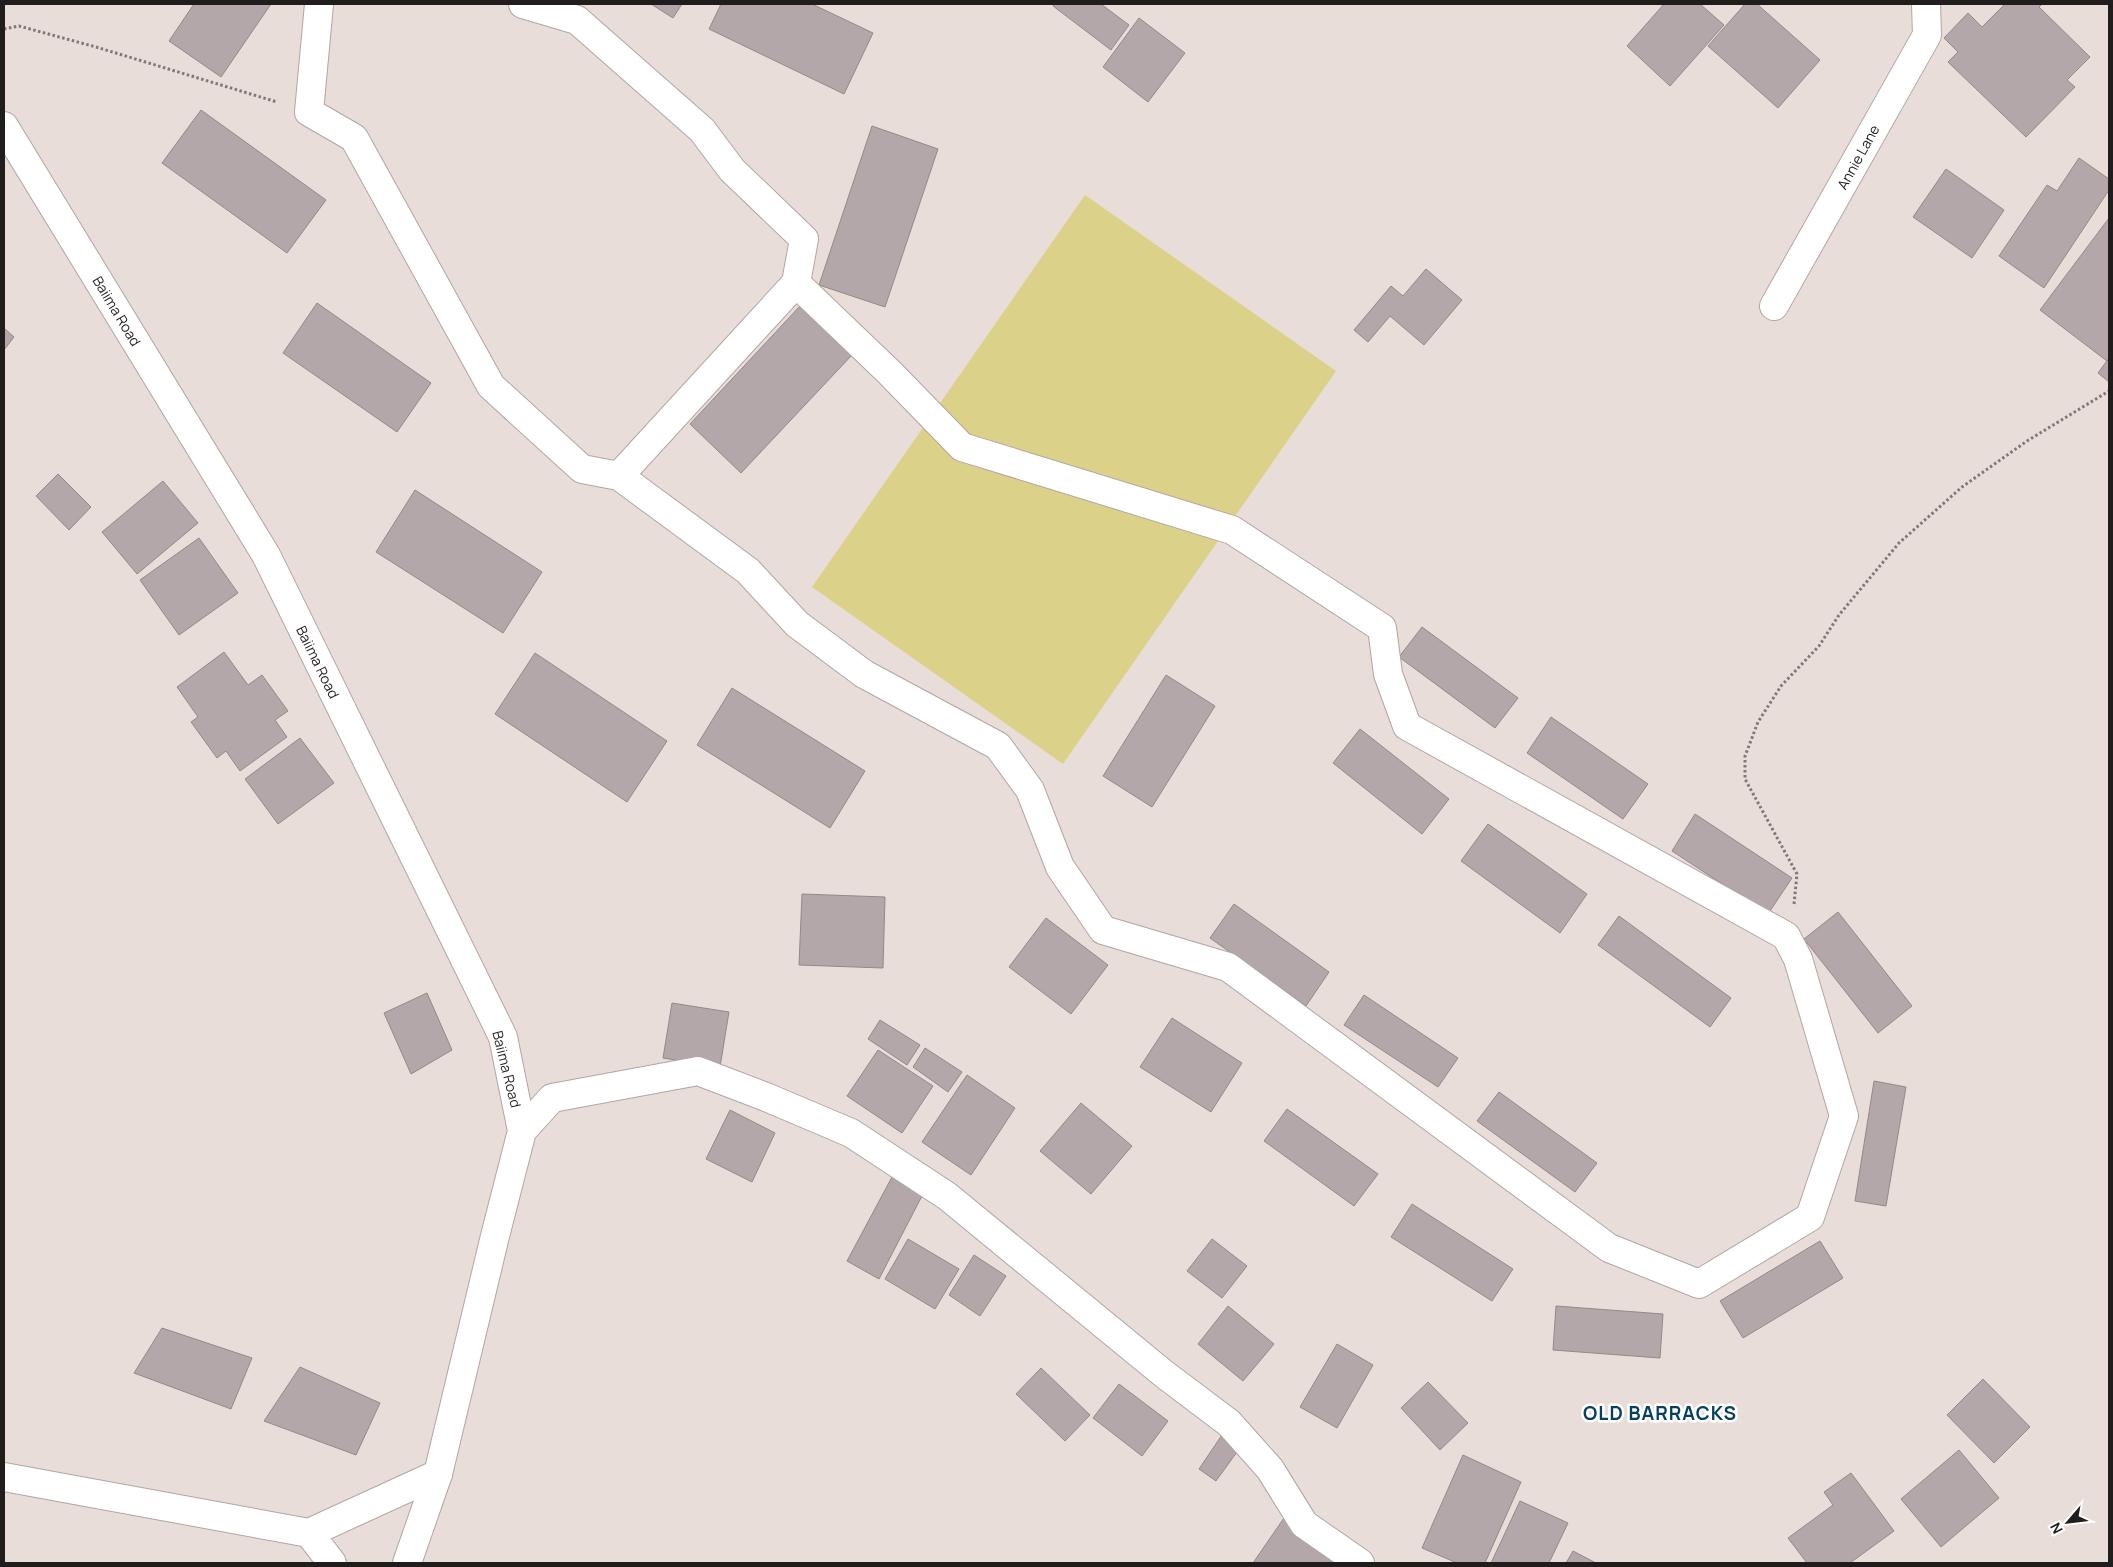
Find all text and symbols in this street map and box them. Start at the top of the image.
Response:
street label: Annie Lane [1832,121,1884,193]
street label: Baiima Road [89,272,145,350]
street label: Baiima Road [292,623,344,701]
street label: Baiima Road [488,1029,526,1109]
district label: OLD BARRACKS [1583,1400,1737,1426]
north arrow [2043,1497,2093,1547]
text: N [2045,1519,2067,1537]

